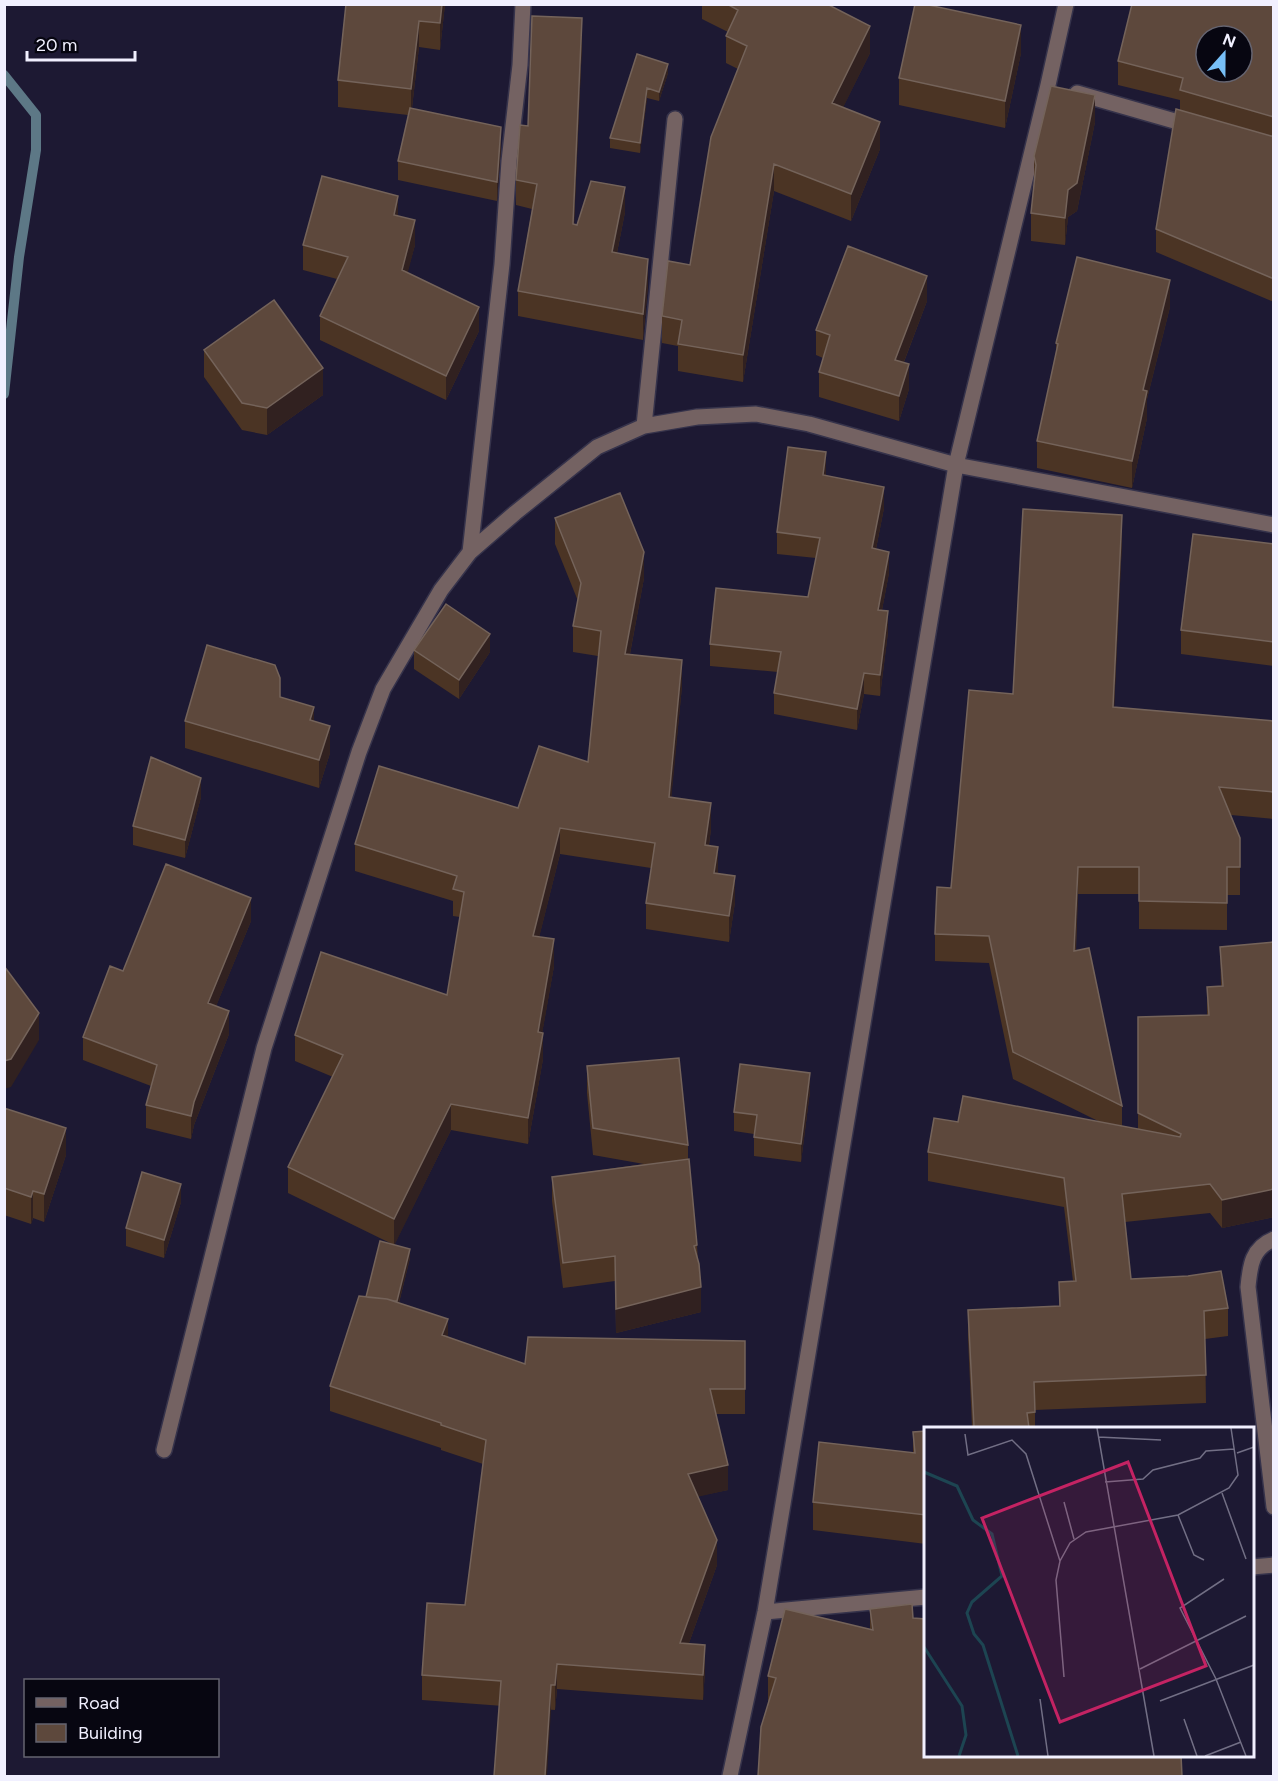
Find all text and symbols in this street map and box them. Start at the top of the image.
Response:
scale bar [27,24,135,62]
north arrow [1194,24,1254,84]
text: N [1220,29,1238,52]
text: 20 m [36,34,77,56]
inset map [924,1427,1254,1757]
legend [24,1679,219,1757]
text: Road [78,1692,119,1714]
text: Building [78,1722,143,1744]

